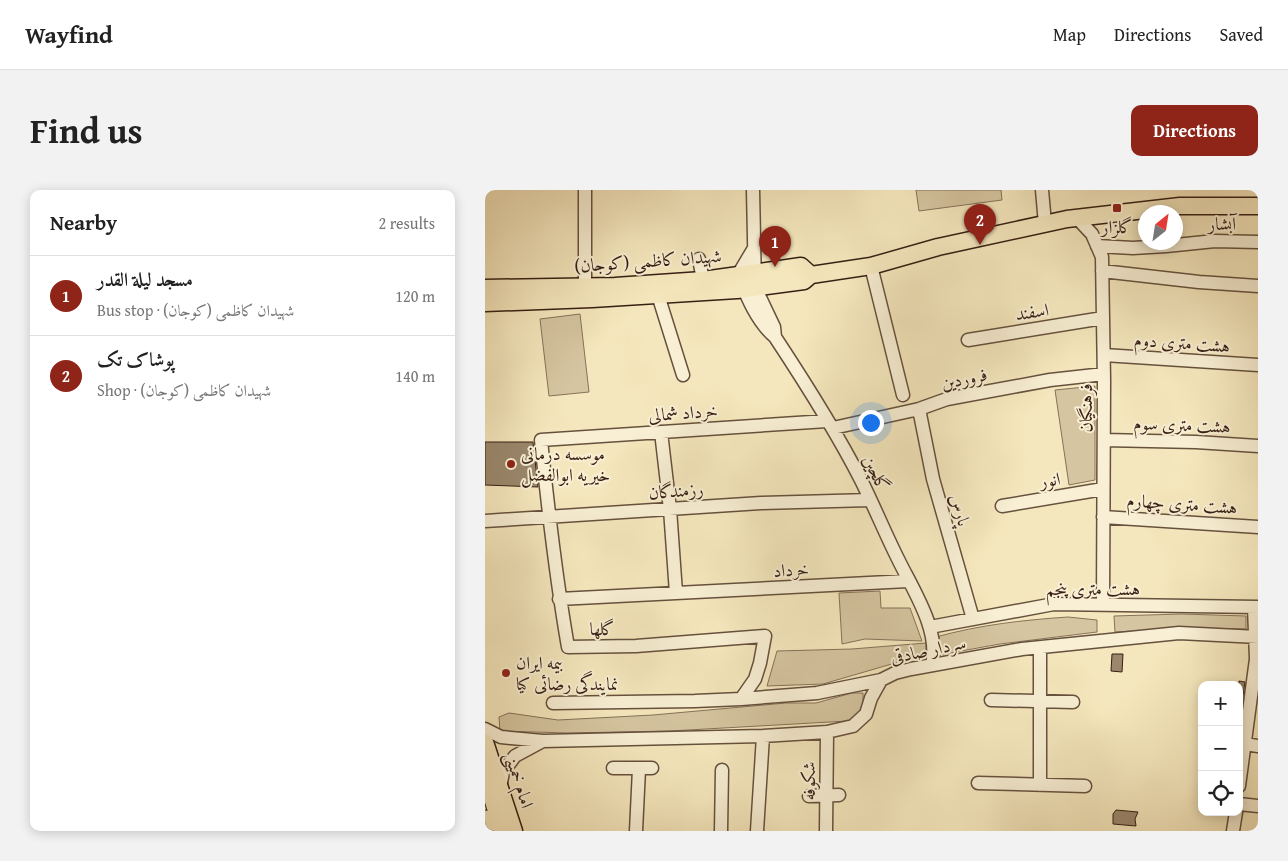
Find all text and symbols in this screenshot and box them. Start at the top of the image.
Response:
text: Wayfind [25,17,113,52]
text: Map [1053,21,1086,48]
text: Directions [1114,21,1191,48]
text: Saved [1219,21,1263,48]
text: Find us [30,105,143,156]
button: Directions [1131,105,1258,156]
marker: گلزار [1111,202,1123,214]
pin: 2 [964,204,996,245]
north arrow [1138,205,1183,250]
text: Nearby [50,207,117,238]
street label: آبشار [1206,210,1238,237]
text: 2 results [378,211,435,235]
place label: گلزار [1099,213,1133,240]
pin: 1 [759,226,791,267]
street label: شهیدان کاظمی (کوجان) [573,242,722,279]
text: مسجد لیلة القدر [97,265,193,293]
text: 1 [62,284,70,308]
text: 120 m [395,284,435,308]
street label: اسفند [1013,296,1051,327]
text: Bus stop · شهیدان کاظمی (کوجان) [97,298,294,322]
street label: هشت متری دوم [1133,326,1231,362]
text: پوشاک تک [97,345,174,373]
street label: فروردین [938,360,990,397]
text: 2 [62,364,70,388]
text: 140 m [395,364,435,388]
text: Shop · شهیدان کاظمی (کوجان) [97,378,271,402]
street label: فرهنگیان [1072,383,1099,433]
street label: خرداد شمالی [647,397,719,428]
street label: هشت متری سوم [1133,409,1231,443]
your location [858,410,884,436]
place label: موسسه درمانی خیریه ابوالفضل [521,440,610,488]
street label: گلچین [856,450,897,496]
marker: موسسه درمانی خیریه ابوالفضل [505,458,517,470]
street label: انور [1036,465,1062,495]
street label: رزمندگان [648,475,704,506]
street label: هشت متری چهارم [1125,486,1238,524]
street label: پارس [943,490,978,531]
street label: خرداد [772,555,810,584]
street label: هشت متری پنجم [1046,575,1140,606]
street label: گلها [589,615,615,642]
street label: سردار صادقی [887,628,968,671]
place label: بیمه ایران نمایندگی رضائی کيا [516,649,618,697]
marker: بیمه ایران نمایندگی رضائی کيا [500,667,512,679]
map controls [1198,681,1243,816]
button: + [1198,681,1243,726]
button: − [1198,726,1243,771]
street label: امام خمینی [495,748,541,813]
street label: شکوفه [795,761,822,801]
button: locate [1198,771,1243,816]

